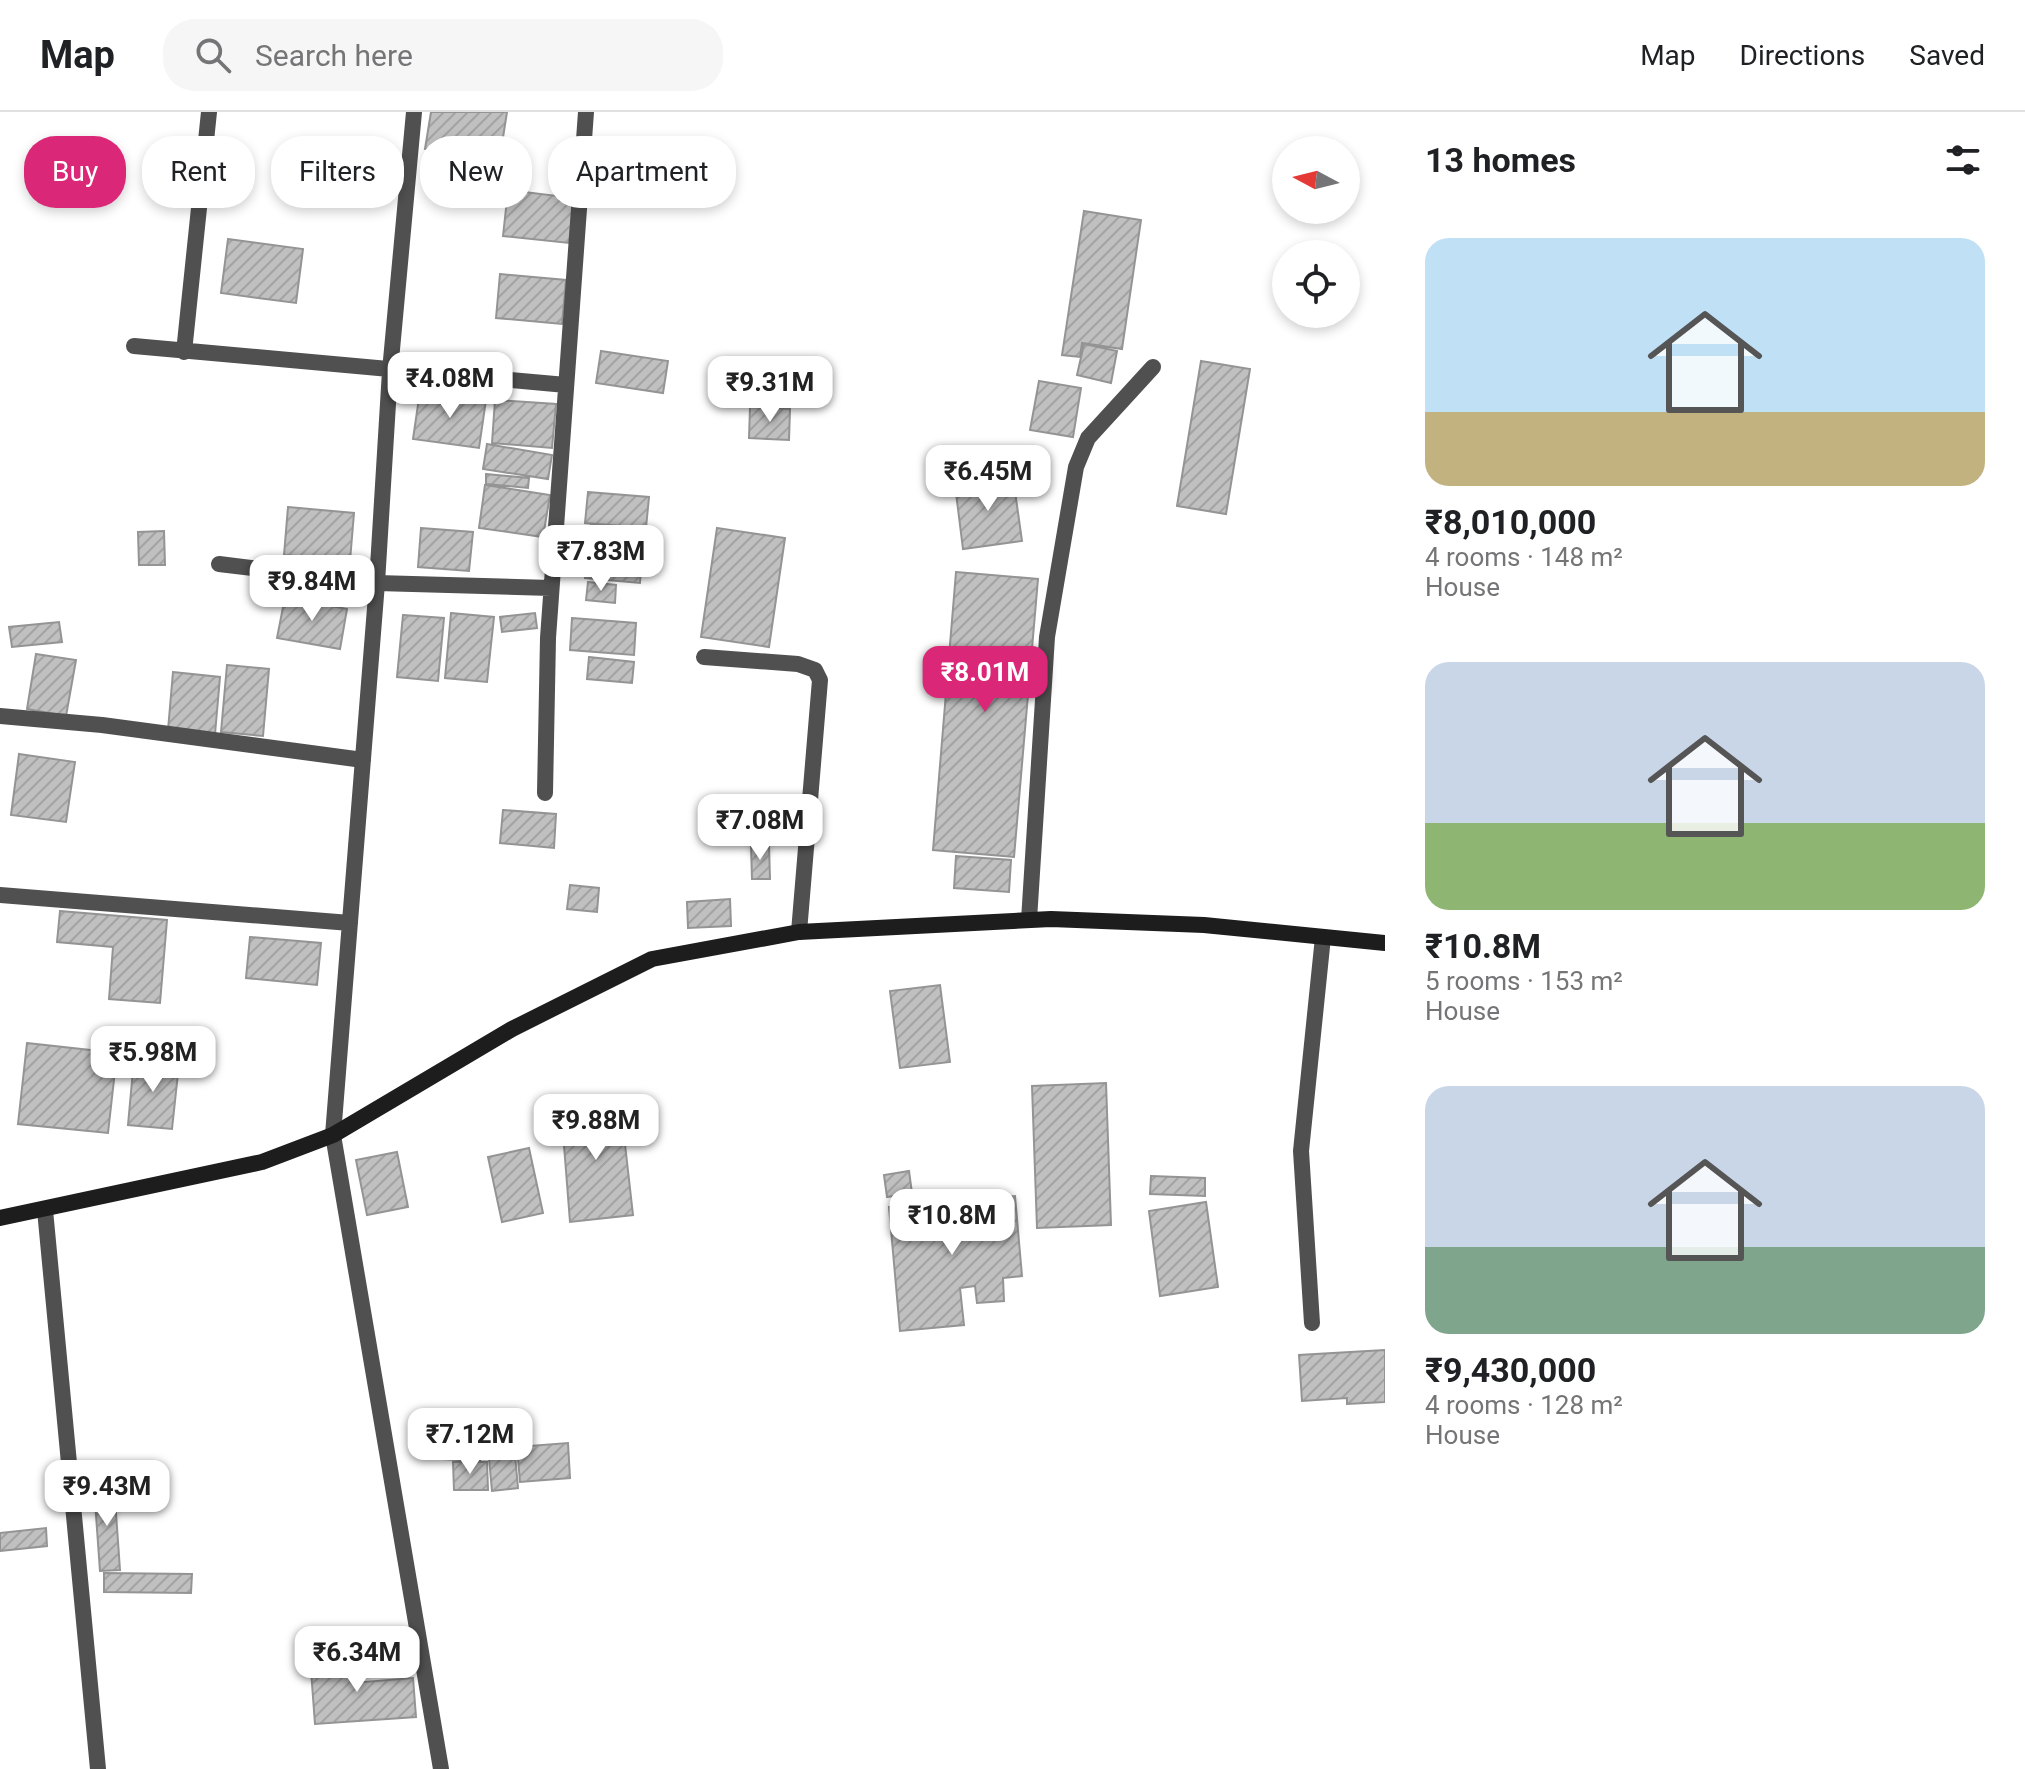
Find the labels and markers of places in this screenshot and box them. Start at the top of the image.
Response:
pin: ₹4.08M [385,352,515,420]
pin: ₹9.31M [705,356,835,424]
pin: ₹6.45M [923,445,1053,513]
pin: ₹7.83M [536,525,666,593]
pin: ₹9.84M [247,555,377,623]
pin: ₹8.01M [920,646,1050,714]
pin: ₹7.08M [695,794,825,862]
pin: ₹5.98M [88,1026,218,1094]
pin: ₹9.88M [531,1094,661,1162]
pin: ₹10.8M [887,1189,1017,1257]
pin: ₹7.12M [405,1408,535,1476]
pin: ₹9.43M [42,1460,172,1528]
pin: ₹6.34M [292,1626,422,1694]

